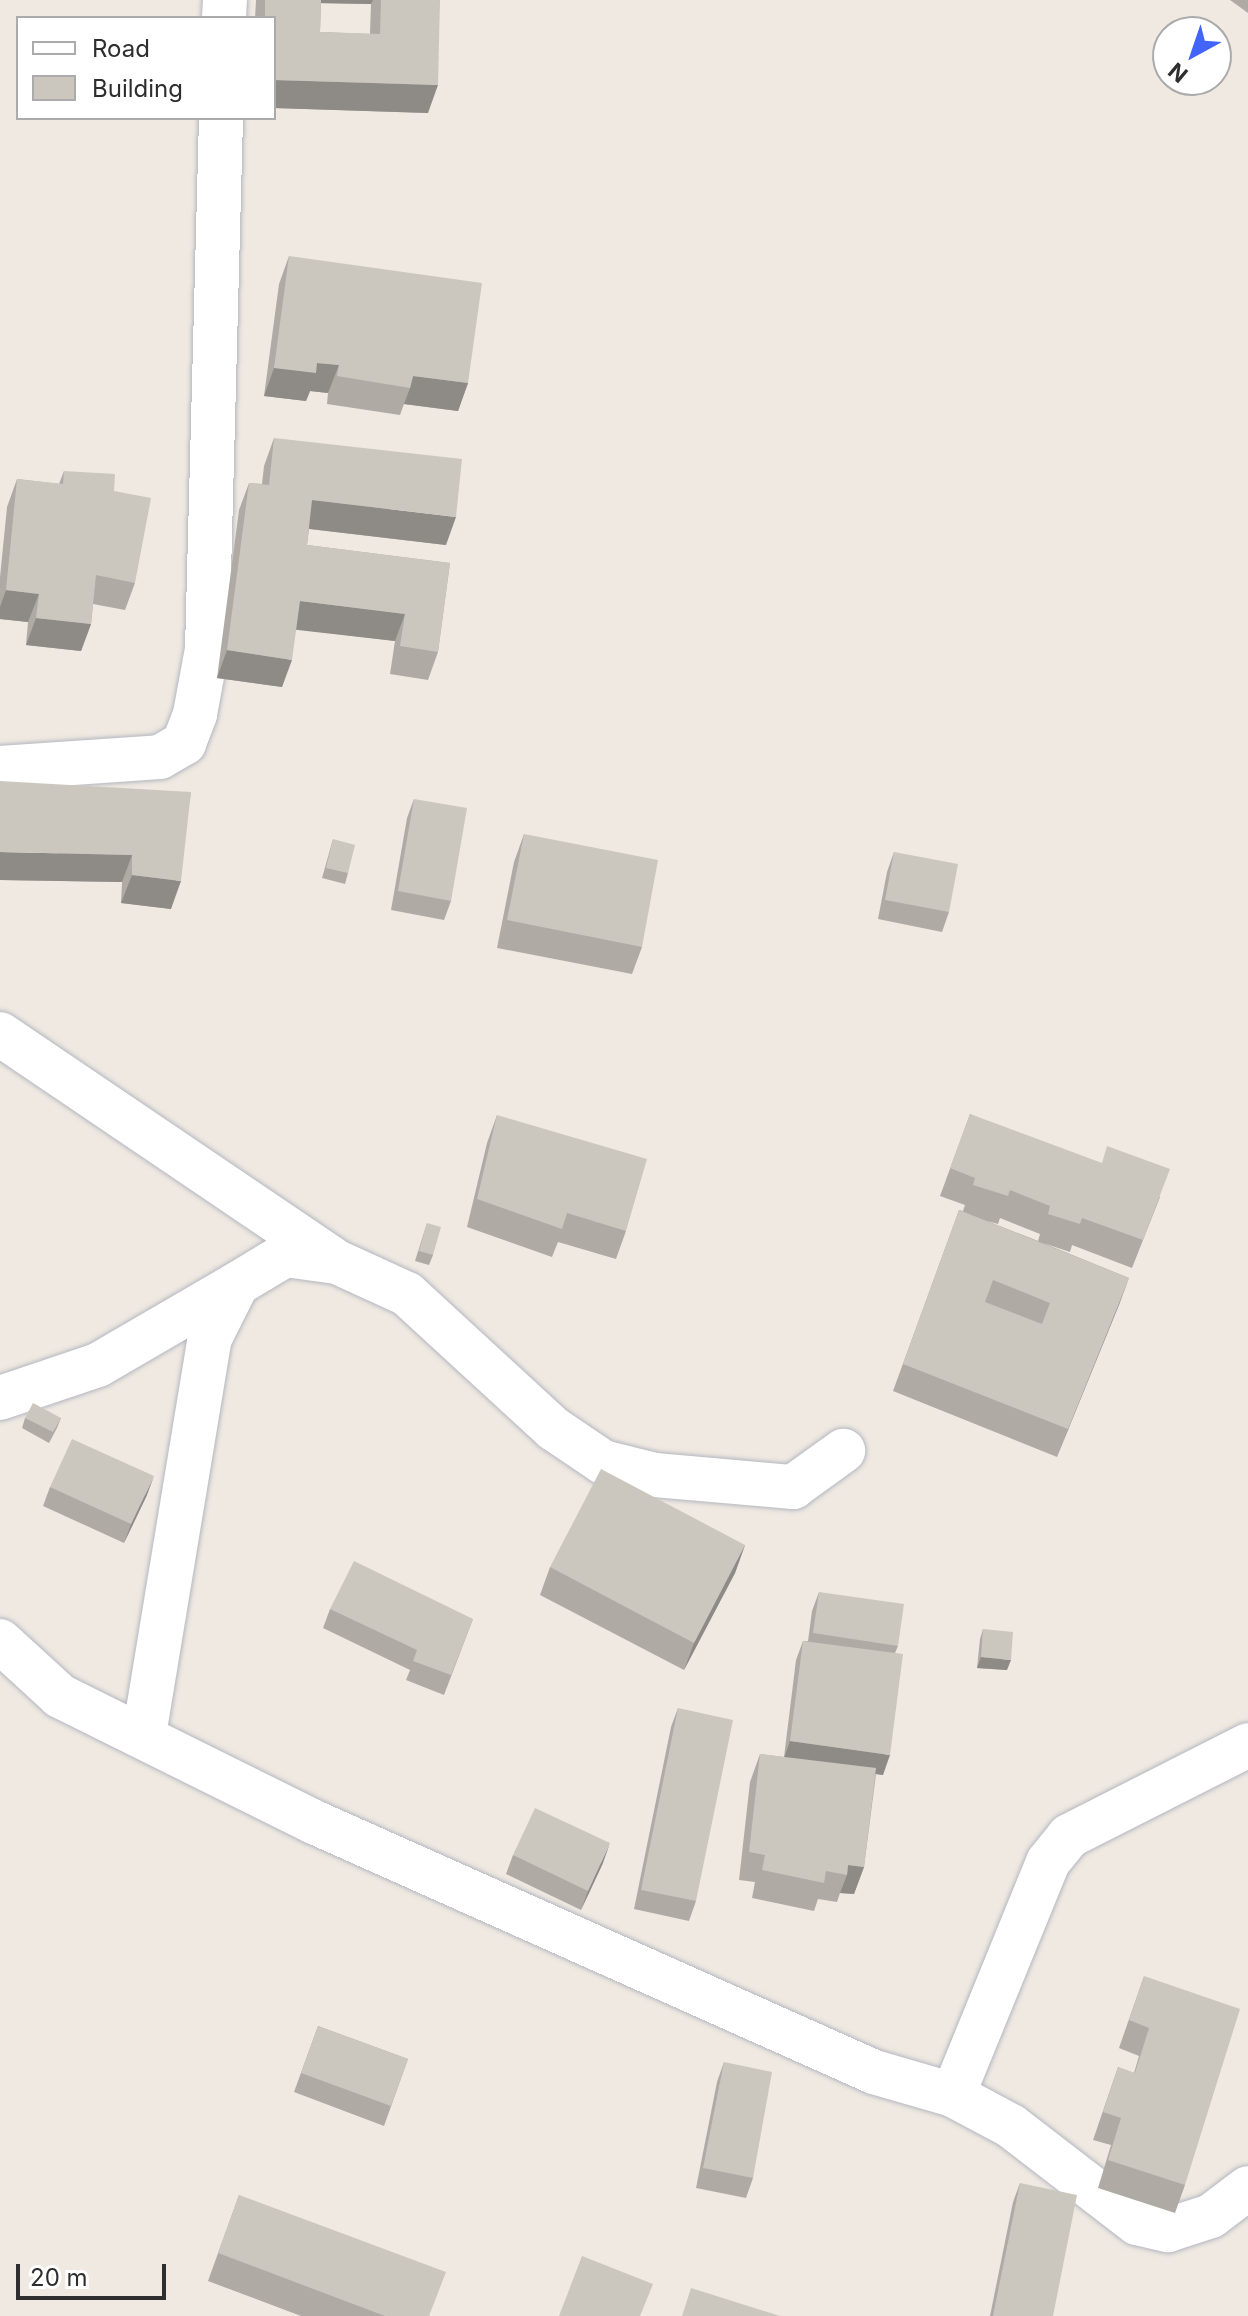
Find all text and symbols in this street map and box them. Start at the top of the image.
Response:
legend [16,16,276,120]
north arrow [1152,16,1232,96]
text: Road [92,34,150,63]
text: N [1163,58,1193,88]
text: Building [92,74,183,103]
scale bar [20,2248,170,2298]
text: 20 m [30,2263,88,2292]

